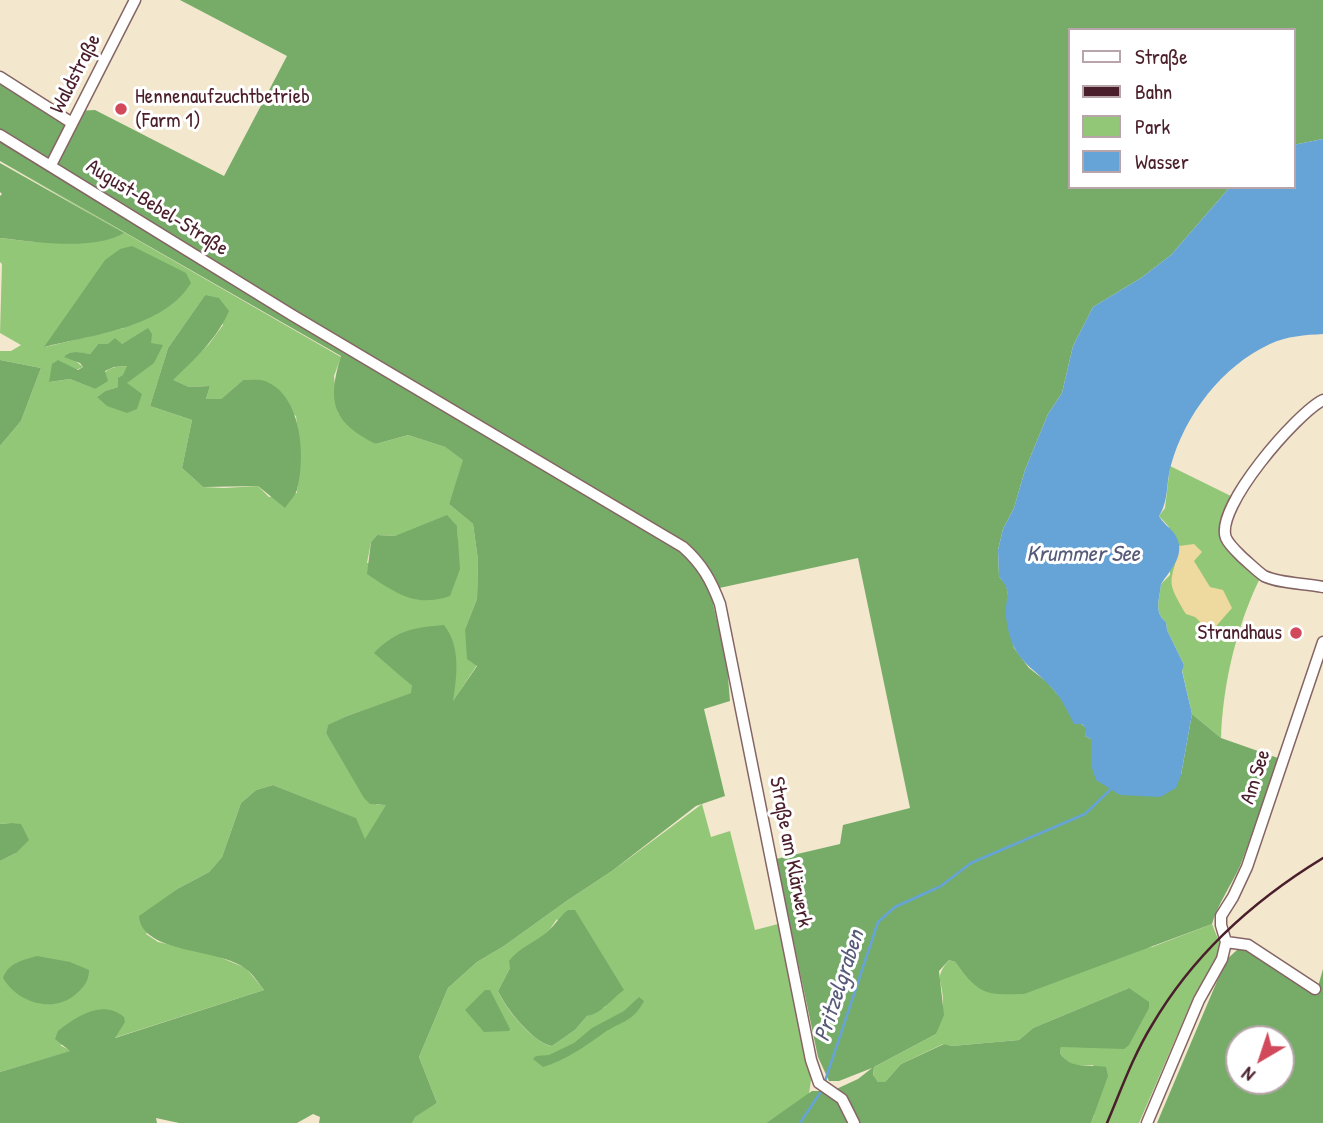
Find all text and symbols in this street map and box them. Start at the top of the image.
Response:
legend [1068,28,1295,189]
street label: Waldstraße [45,30,107,118]
text: Straße [1135,42,1188,71]
text: Bahn [1135,77,1172,106]
place label: Hennenaufzuchtbetrieb (Farm 1) [135,84,310,134]
marker: Hennenaufzuchtbetrieb (Farm 1) [113,101,129,117]
text: Park [1135,112,1170,141]
text: Wasser [1135,147,1189,176]
street label: August-Bebel-Straße [81,154,233,262]
water label: Krummer See [1026,541,1140,569]
place label: Strandhaus [1198,620,1282,646]
marker: Strandhaus [1288,625,1304,641]
street label: Am See [1235,747,1277,807]
street label: Straße am Klärwerk [763,775,817,929]
water label: Pritzelgraben [809,927,871,1045]
north arrow [1225,1025,1295,1095]
text: N [1236,1061,1260,1088]

